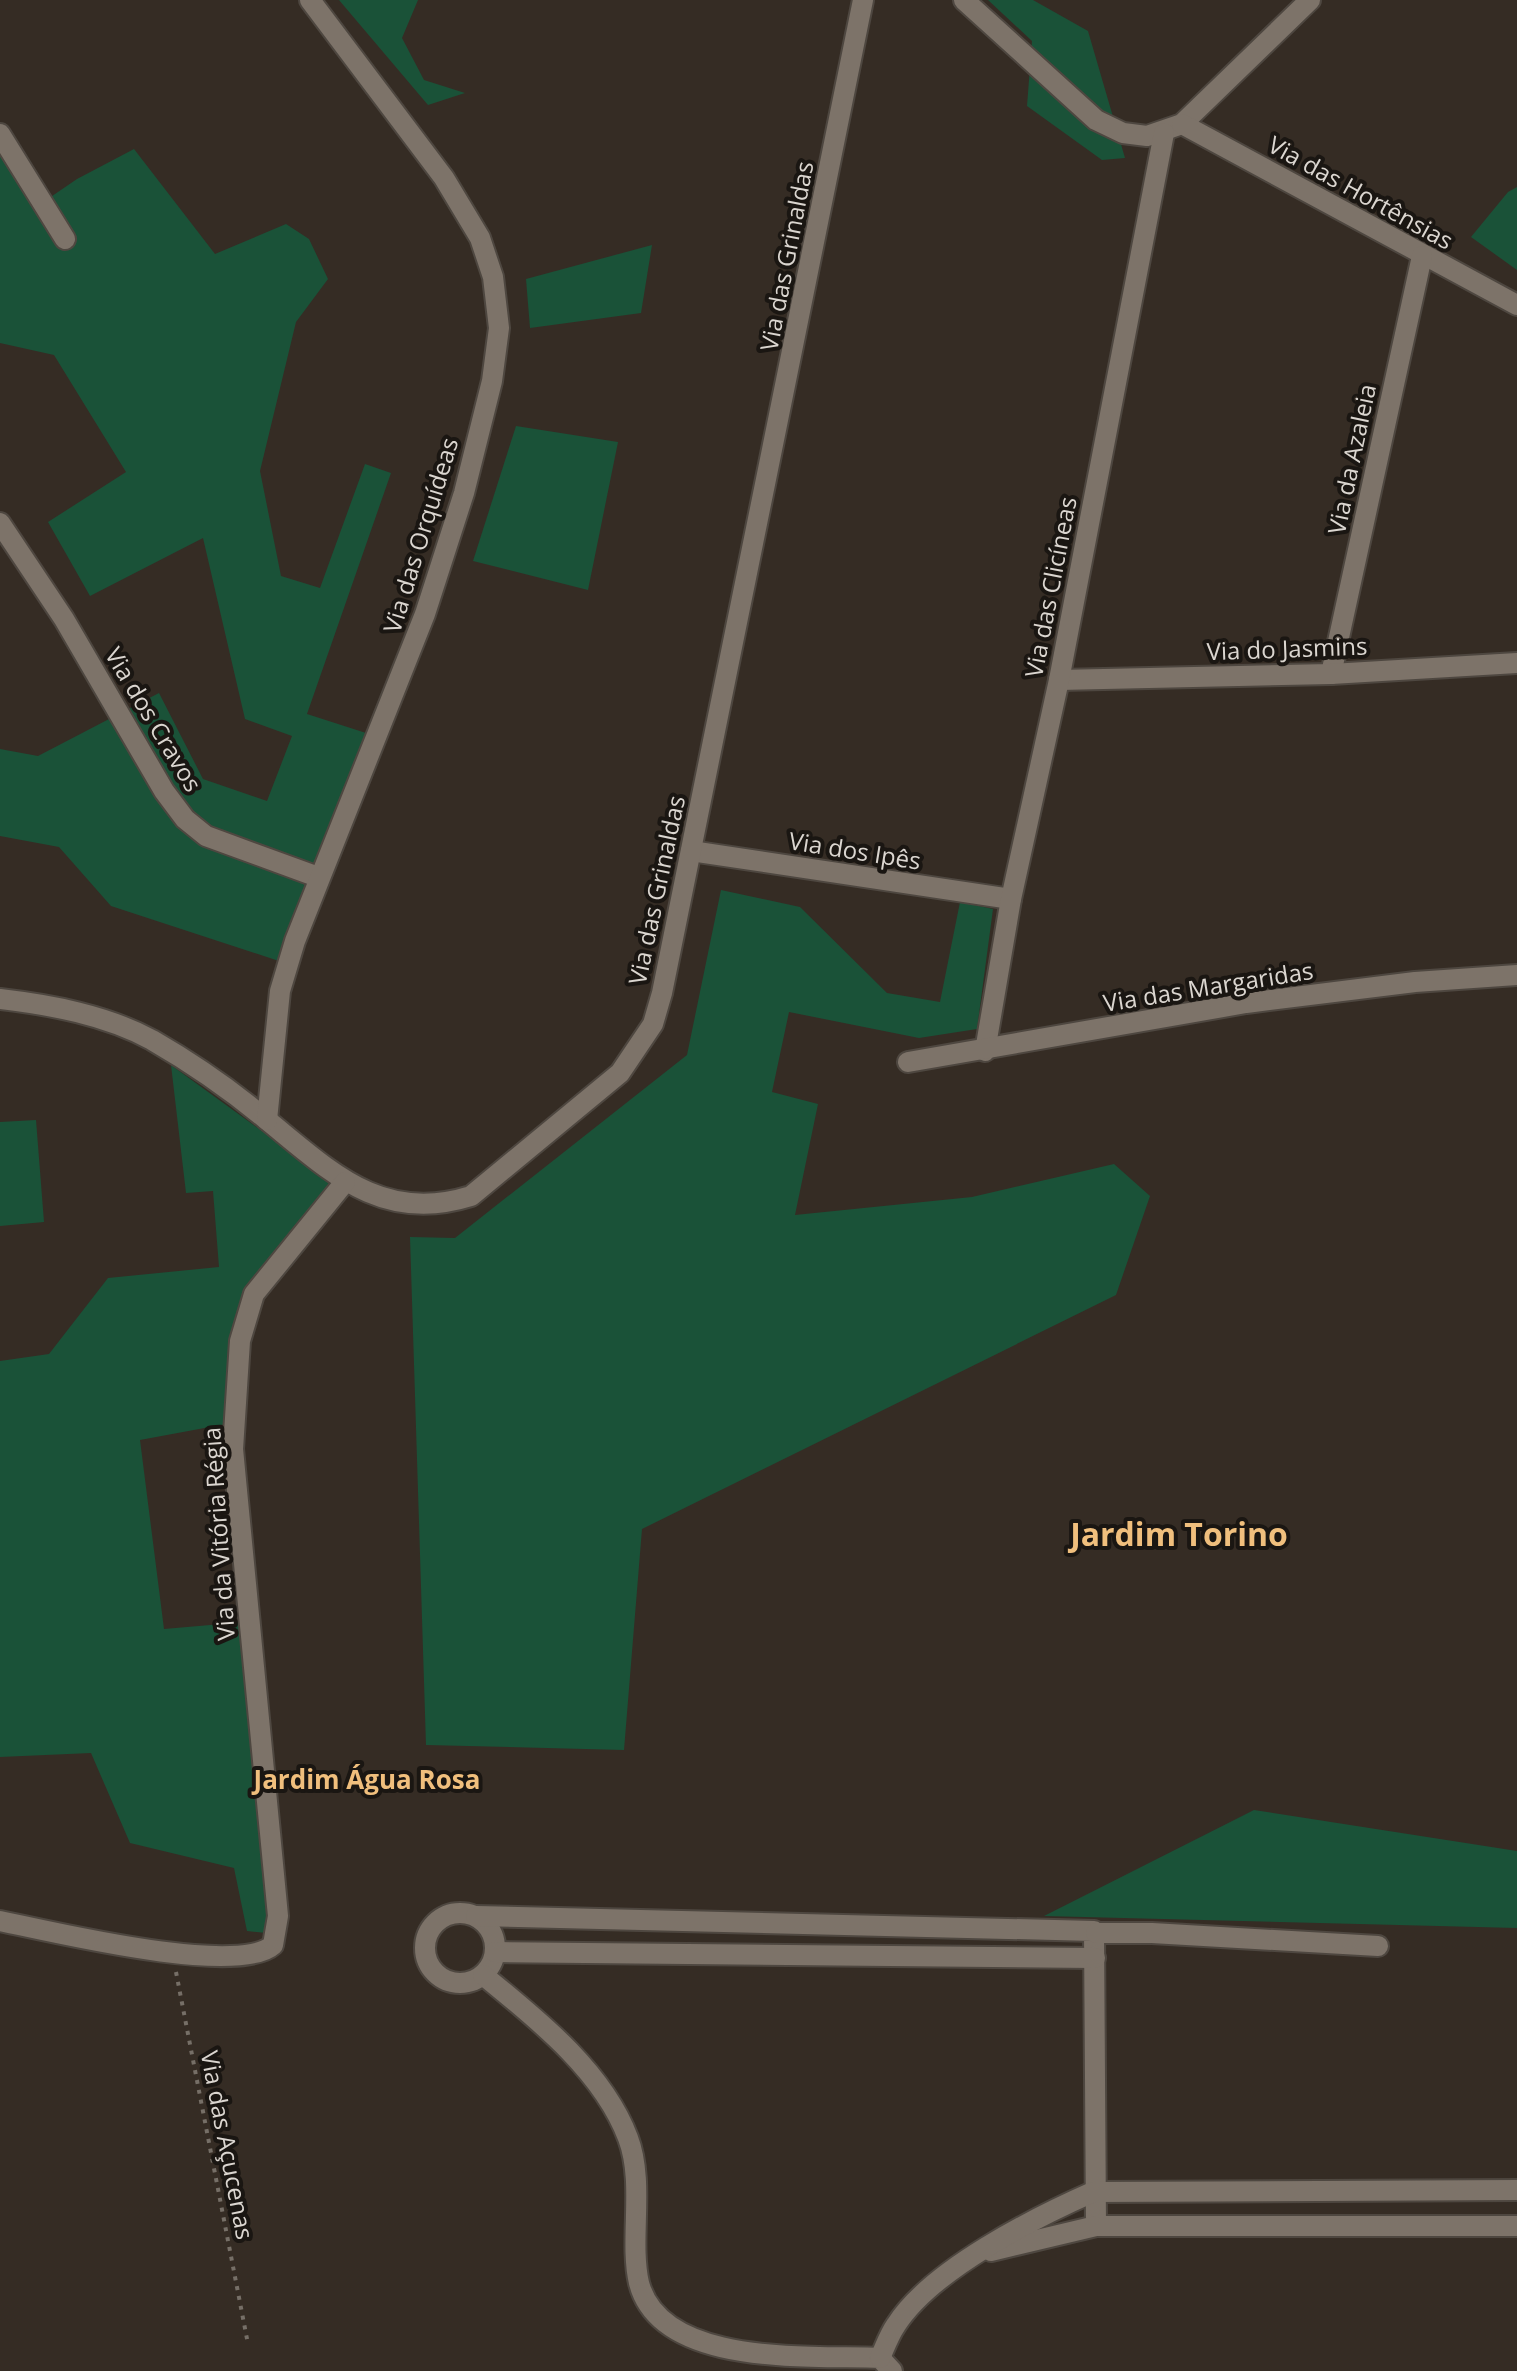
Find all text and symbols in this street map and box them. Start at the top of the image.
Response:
street label: Via das Hortênsias [1263,127,1459,257]
street label: Via das Grinaldas [751,158,821,354]
street label: Via da Azaleia [1319,381,1383,537]
street label: Via das Orquídeas [375,433,465,637]
street label: Via das Clicíneas [1016,494,1084,680]
street label: Via do Jasmins [1206,629,1368,667]
street label: Via dos Cravos [98,641,210,797]
street label: Via das Grinaldas [620,792,692,988]
street label: Via dos Ipês [787,823,923,877]
street label: Via das Margaridas [1101,953,1315,1019]
street label: Via da Vitória Régia [194,1426,242,1642]
district label: Jardim Torino [1067,1512,1288,1555]
district label: Jardim Água Rosa [252,1761,480,1797]
street label: Via das Açucenas [194,2048,262,2242]

